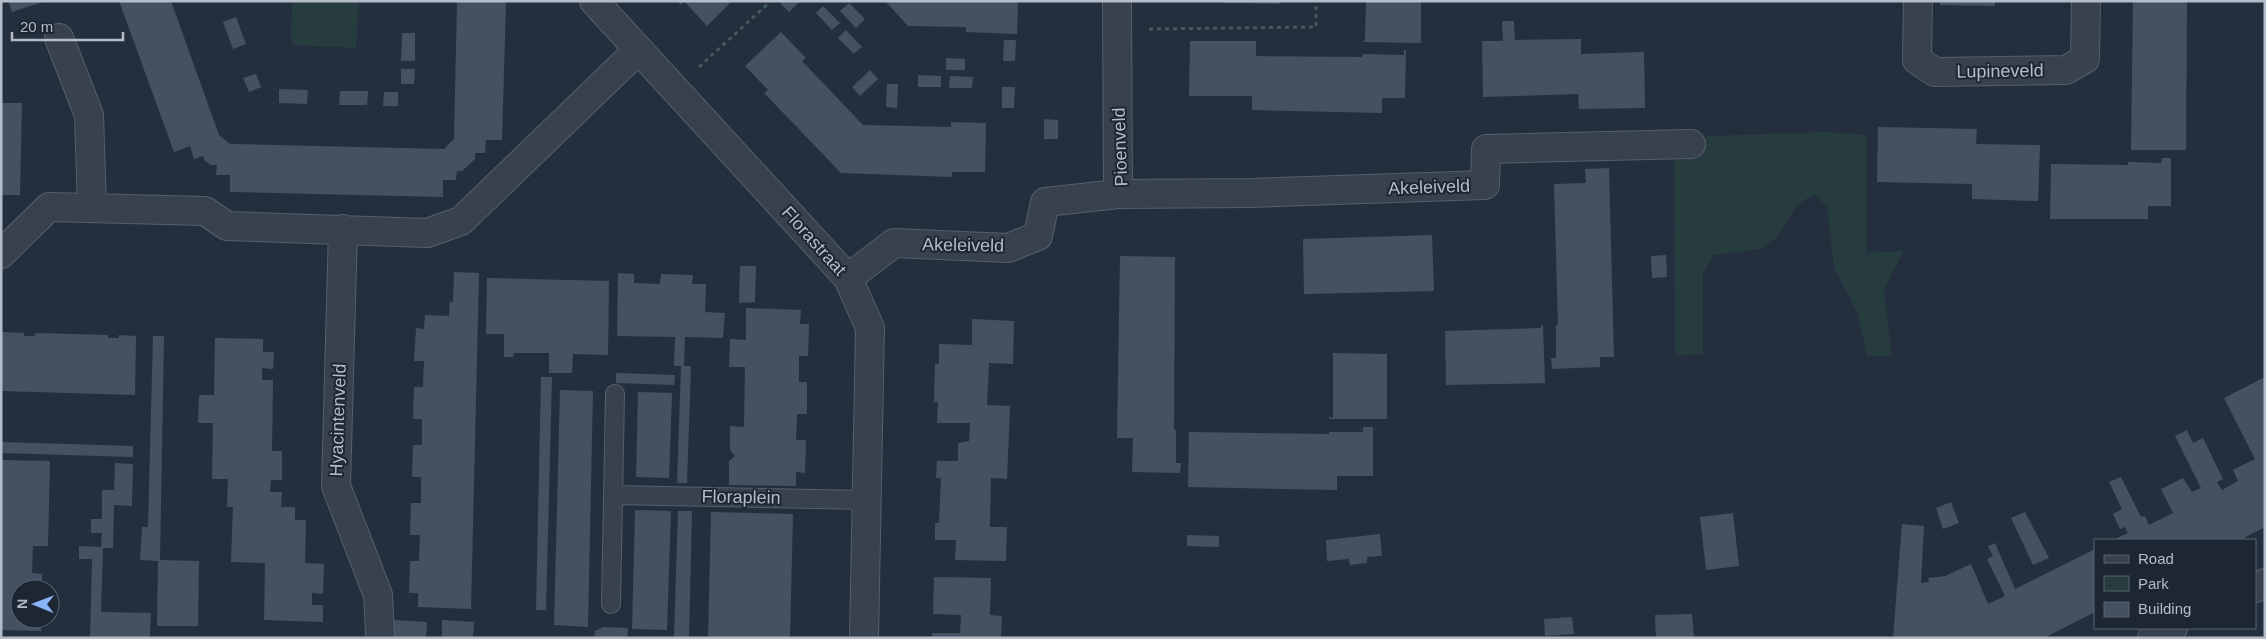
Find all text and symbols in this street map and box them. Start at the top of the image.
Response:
scale bar [12,10,124,42]
text: 20 m [20,18,53,35]
street label: Lupineveld [1956,60,2044,82]
street label: Pioenveld [1109,107,1131,187]
street label: Akeleiveld [1388,176,1470,198]
street label: Florastraat [778,202,850,280]
street label: Akeleiveld [922,234,1004,256]
street label: Hyacintenveld [326,363,350,477]
street label: Floraplein [701,486,781,508]
legend [2094,539,2256,629]
text: Road [2138,550,2174,567]
text: Park [2138,575,2169,592]
north arrow [10,579,60,629]
text: N [14,599,30,609]
text: Building [2138,600,2191,617]

